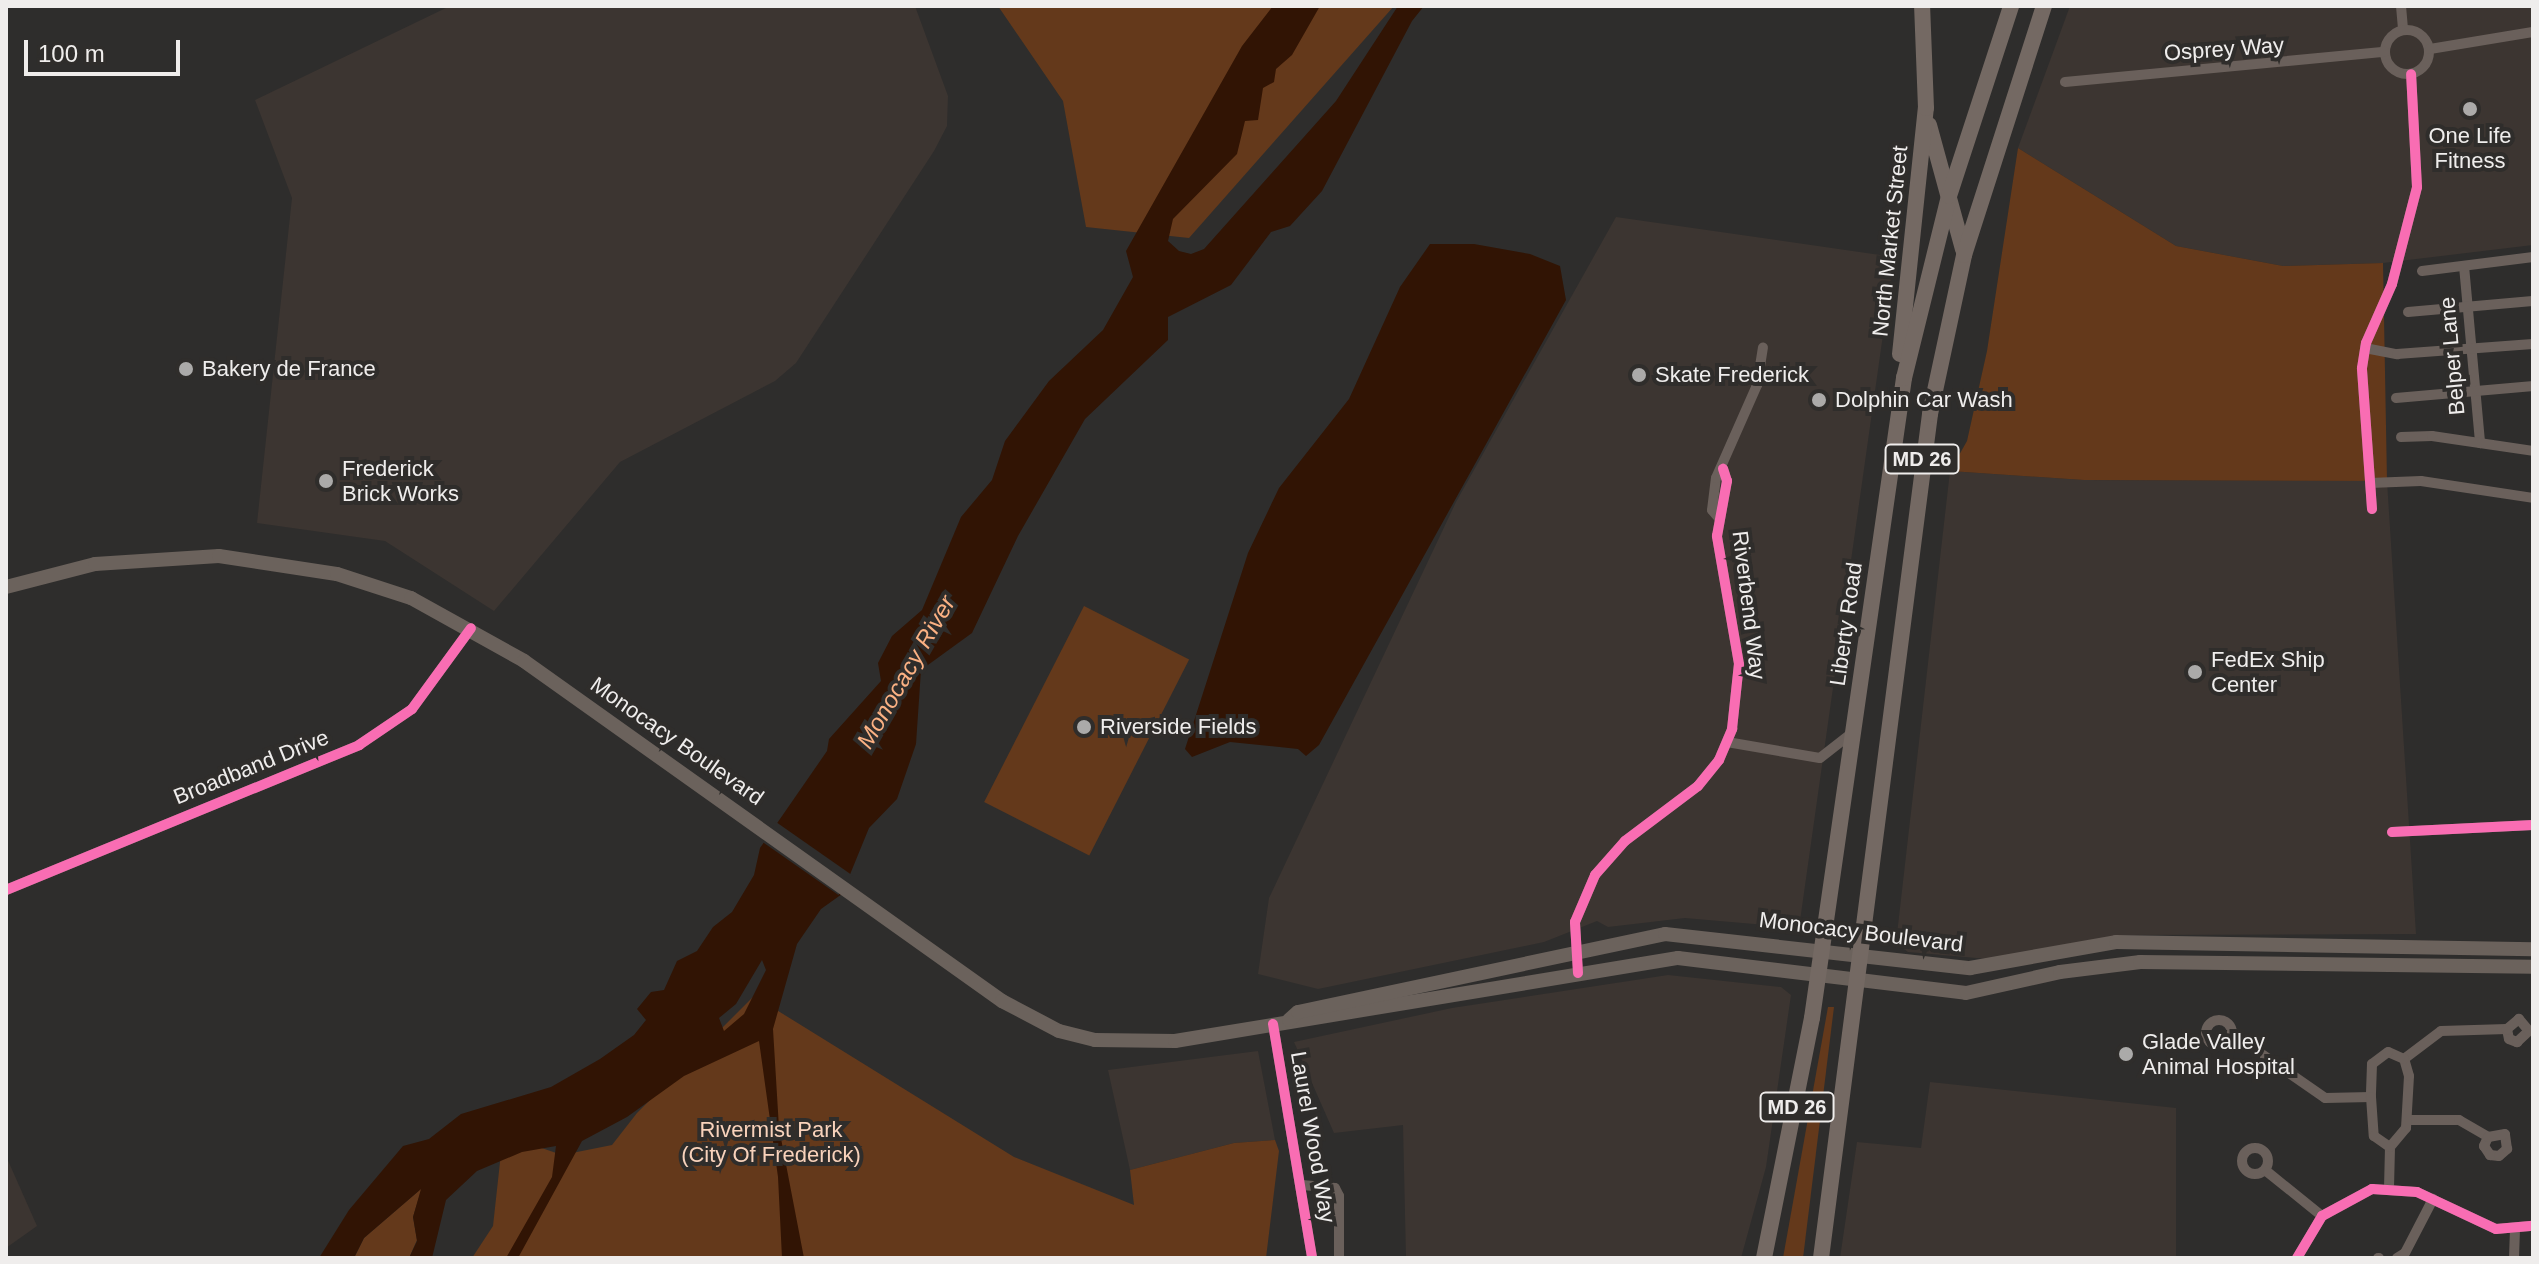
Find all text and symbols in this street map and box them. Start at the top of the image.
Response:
scale bar [28,24,184,74]
street label: Osprey Way [2163,32,2285,66]
text: 100 m [38,40,105,67]
marker: One Life Fitness [2461,100,2479,118]
place label: One Life Fitness [2428,122,2512,174]
street label: North Market Street [1867,144,1913,338]
street label: Belper Lane [2434,296,2470,416]
place label: Bakery de France [202,356,376,382]
marker: Bakery de France [177,360,195,378]
place label: Skate Frederick [1655,362,1809,388]
marker: Skate Frederick [1630,366,1648,384]
place label: Dolphin Car Wash [1835,387,2013,413]
marker: Dolphin Car Wash [1810,391,1828,409]
road number: MD 26 [1884,443,1960,475]
place label: Frederick Brick Works [342,455,459,506]
marker: Frederick Brick Works [317,472,335,490]
street label: Riverbend Way [1727,529,1771,681]
street label: Liberty Road [1824,560,1868,688]
water label: Monocacy River [851,590,961,754]
place label: FedEx Ship Center [2211,646,2325,698]
marker: FedEx Ship Center [2186,663,2204,681]
street label: Monocacy Boulevard [585,671,769,811]
place label: Riverside Fields [1100,714,1256,740]
marker: Riverside Fields [1075,718,1093,736]
street label: Broadband Drive [170,724,332,810]
street label: Monocacy Boulevard [1757,906,1965,958]
place label: Glade Valley Animal Hospital [2142,1028,2295,1080]
marker: Glade Valley Animal Hospital [2117,1045,2135,1063]
street label: Laurel Wood Way [1285,1049,1341,1225]
road number: MD 26 [1759,1091,1835,1123]
park label: Rivermist Park (City Of Frederick) [681,1116,861,1168]

